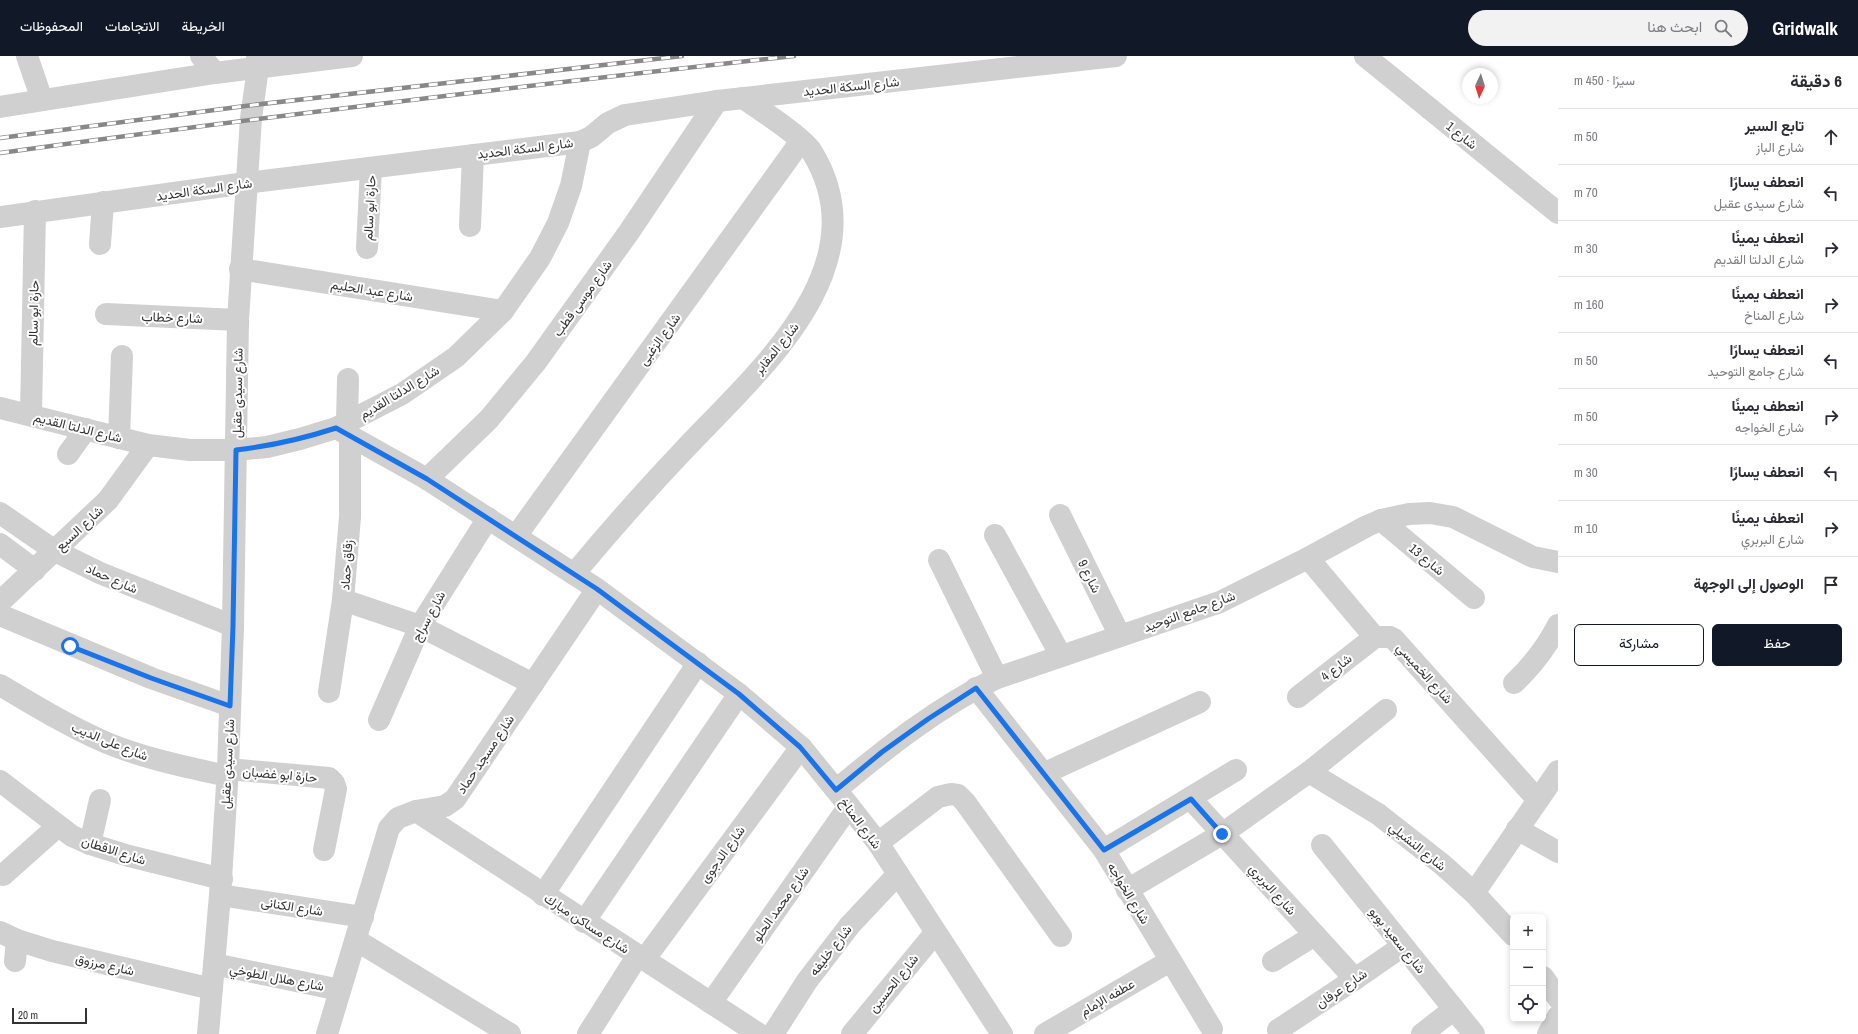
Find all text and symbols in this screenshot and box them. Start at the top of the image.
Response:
search box [1468,10,1748,46]
text: Gridwalk [1772,15,1838,41]
text: ابحث هنا [1647,16,1702,37]
text: المحفوظات [20,17,83,35]
text: الاتجاهات [105,17,159,35]
text: الخريطة [181,17,225,35]
icon: search [1712,17,1734,39]
north arrow [1462,68,1498,104]
text: 6 دقيقة [1790,69,1842,92]
text: سيرًا · 450 m [1574,72,1635,89]
street label: شارع السكة الحديد [802,73,900,101]
text: تابع السير [1745,115,1804,136]
street label: شارع 1 [1442,118,1481,154]
icon: ahead [1820,126,1842,148]
text: 50 m [1574,128,1598,145]
street label: شارع السكة الحديد [476,134,574,164]
text: شارع الباز [1756,139,1804,156]
text: انعطف يسارًا [1730,171,1804,192]
street label: شارع السكة الحديد [155,174,253,206]
street label: حارة ابو سالم [359,174,380,241]
icon: left [1820,182,1842,204]
text: 70 m [1574,184,1598,201]
text: شارع سيدى عقيل [1714,195,1804,212]
text: انعطف يمينًا [1731,227,1804,248]
icon: right [1820,238,1842,260]
text: 30 m [1574,240,1598,257]
text: شارع الدلتا القديم [1714,251,1804,268]
street label: شارع موسى قطب [549,257,617,340]
street label: شارع عبد الحليم [329,276,414,306]
street label: حارة ابو سالم [24,280,43,346]
text: انعطف يمينًا [1731,283,1804,304]
icon: right [1820,294,1842,316]
text: 160 m [1574,296,1604,313]
text: شارع المناخ [1744,307,1804,324]
street label: شارع خطاب [141,308,203,328]
street label: شارع الزغبى [635,310,685,369]
street label: شارع المقابر [750,319,803,379]
text: انعطف يسارًا [1730,339,1804,360]
street label: شارع سيدى عقيل [228,348,248,438]
icon: left [1820,350,1842,372]
text: 50 m [1574,352,1598,369]
street label: شارع الدلتا القديم [356,362,443,424]
text: شارع جامع التوحيد [1708,363,1804,380]
text: انعطف يمينًا [1731,395,1804,416]
icon: right [1820,406,1842,428]
street label: شارع الدلتا القديم [32,408,124,448]
text: 50 m [1574,408,1598,425]
text: شارع الخواجه [1735,419,1804,436]
text: انعطف يسارًا [1730,461,1804,482]
icon: left [1820,462,1842,484]
text: 30 m [1574,464,1598,481]
street label: شارع السبع [52,502,107,555]
text: انعطف يمينًا [1731,507,1804,528]
icon: right [1820,518,1842,540]
text: 10 m [1574,520,1598,537]
text: شارع البربري [1741,531,1804,548]
street label: زقاق حماد [336,539,357,591]
street label: شارع 13 [1405,540,1448,580]
street label: شارع 9 [1073,557,1105,596]
street label: شارع حماد [83,560,140,598]
text: الوصول إلى الوجهة [1693,573,1804,594]
icon: arrive [1820,574,1842,596]
street label: شارع جامع التوحيد [1141,587,1238,637]
street label: شارع سراج [408,588,450,645]
button: مشاركة [1574,624,1704,666]
button: حفظ [1712,624,1842,666]
route start [61,637,79,655]
street label: شارع الخميسي [1391,639,1456,709]
street label: شارع 4 [1317,650,1356,686]
street label: شارع مسجد حماد [453,712,519,798]
street label: شارع على الديب [69,718,151,765]
street label: شارع سيدى عقيل [217,719,239,810]
street label: حارة ابو غضبان [242,763,318,786]
street label: شارع المناخ [835,794,885,853]
street label: شارع النشيلي [1384,818,1450,876]
street label: شارع الدجوى [696,822,750,887]
route end [1213,825,1231,843]
street label: شارع الاقطان [79,832,148,870]
street label: شارع الخواجه [1103,859,1154,928]
street label: شارع البربري [1244,860,1300,920]
street label: شارع محمد الحلو [748,863,813,946]
street label: شارع مساكن مبارك [540,889,633,958]
street label: شارع الكنانى [260,893,324,921]
street label: شارع سعيد بوبو [1365,904,1430,978]
map controls [1510,914,1546,1022]
button: + [1510,914,1546,950]
street label: شارع خليفه [805,921,856,980]
street label: شارع مرزوق [74,949,136,980]
button: − [1510,950,1546,986]
street label: شارع الحسين [865,951,923,1017]
street label: شارع هلال الطوخي [228,960,326,997]
street label: شارع عرفان [1312,965,1371,1013]
street label: عطفه الإمام [1077,975,1138,1021]
button: locate [1510,986,1546,1022]
scale bar [12,1006,87,1025]
text: 20 m [18,1008,38,1022]

